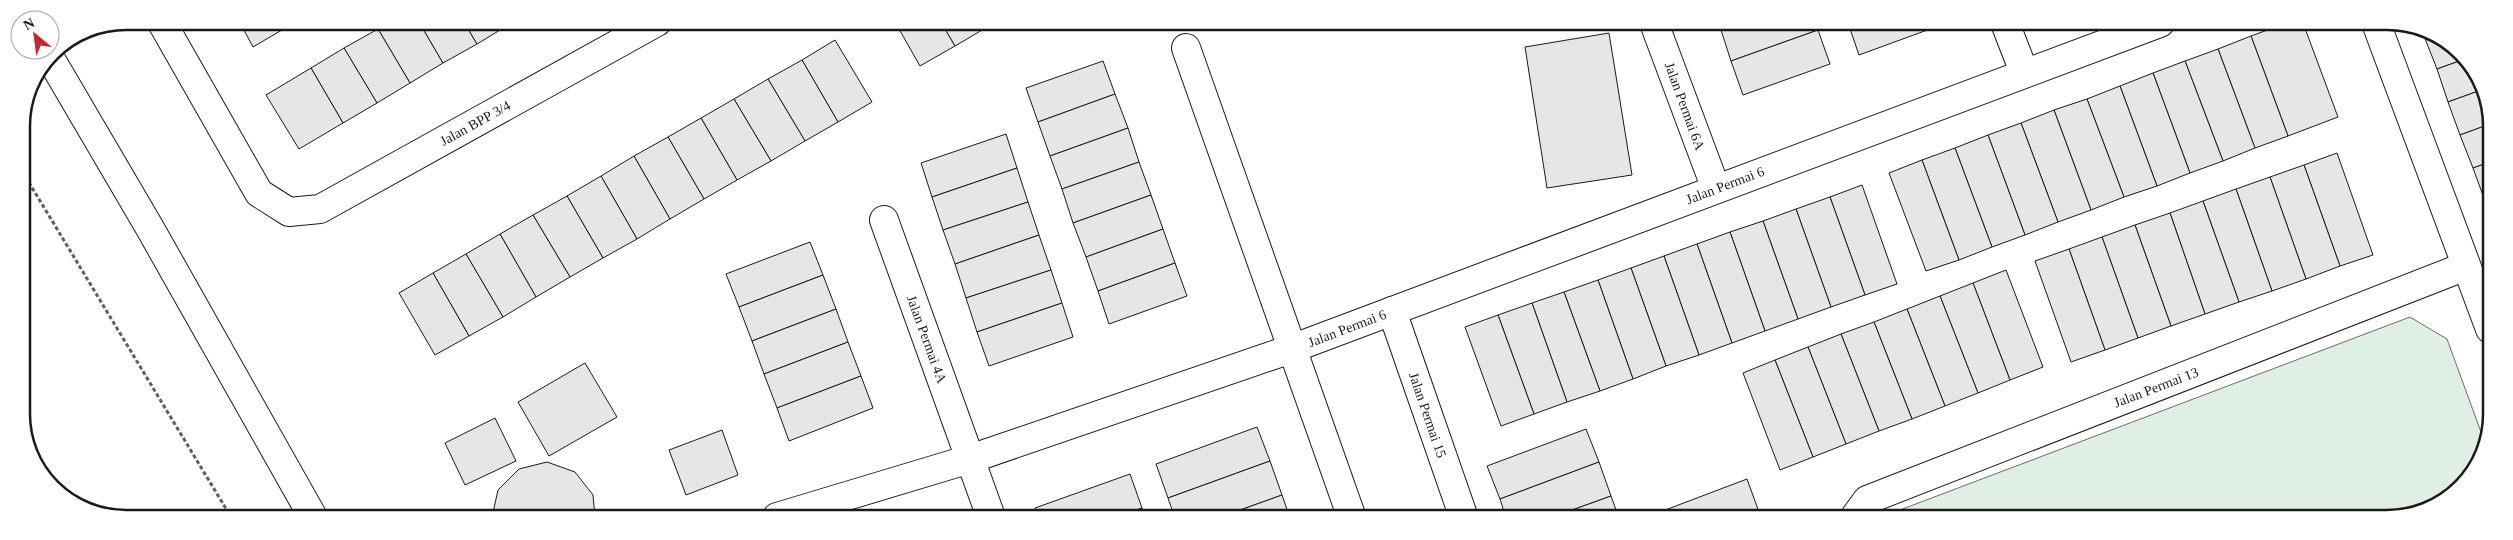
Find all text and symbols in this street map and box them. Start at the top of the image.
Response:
north arrow [10,10,60,60]
text: N [21,15,37,33]
street label: Jalan Permai 6A [1662,60,1708,153]
street label: Jalan BPP 3/4 [437,98,513,149]
street label: Jalan Permai 6 [1684,164,1766,207]
street label: Jalan Permai 4A [904,293,950,386]
street label: Jalan Permai 6 [1306,307,1388,350]
street label: Jalan Permai 13 [2112,364,2201,410]
street label: Jalan Permai 15 [1406,370,1449,460]

